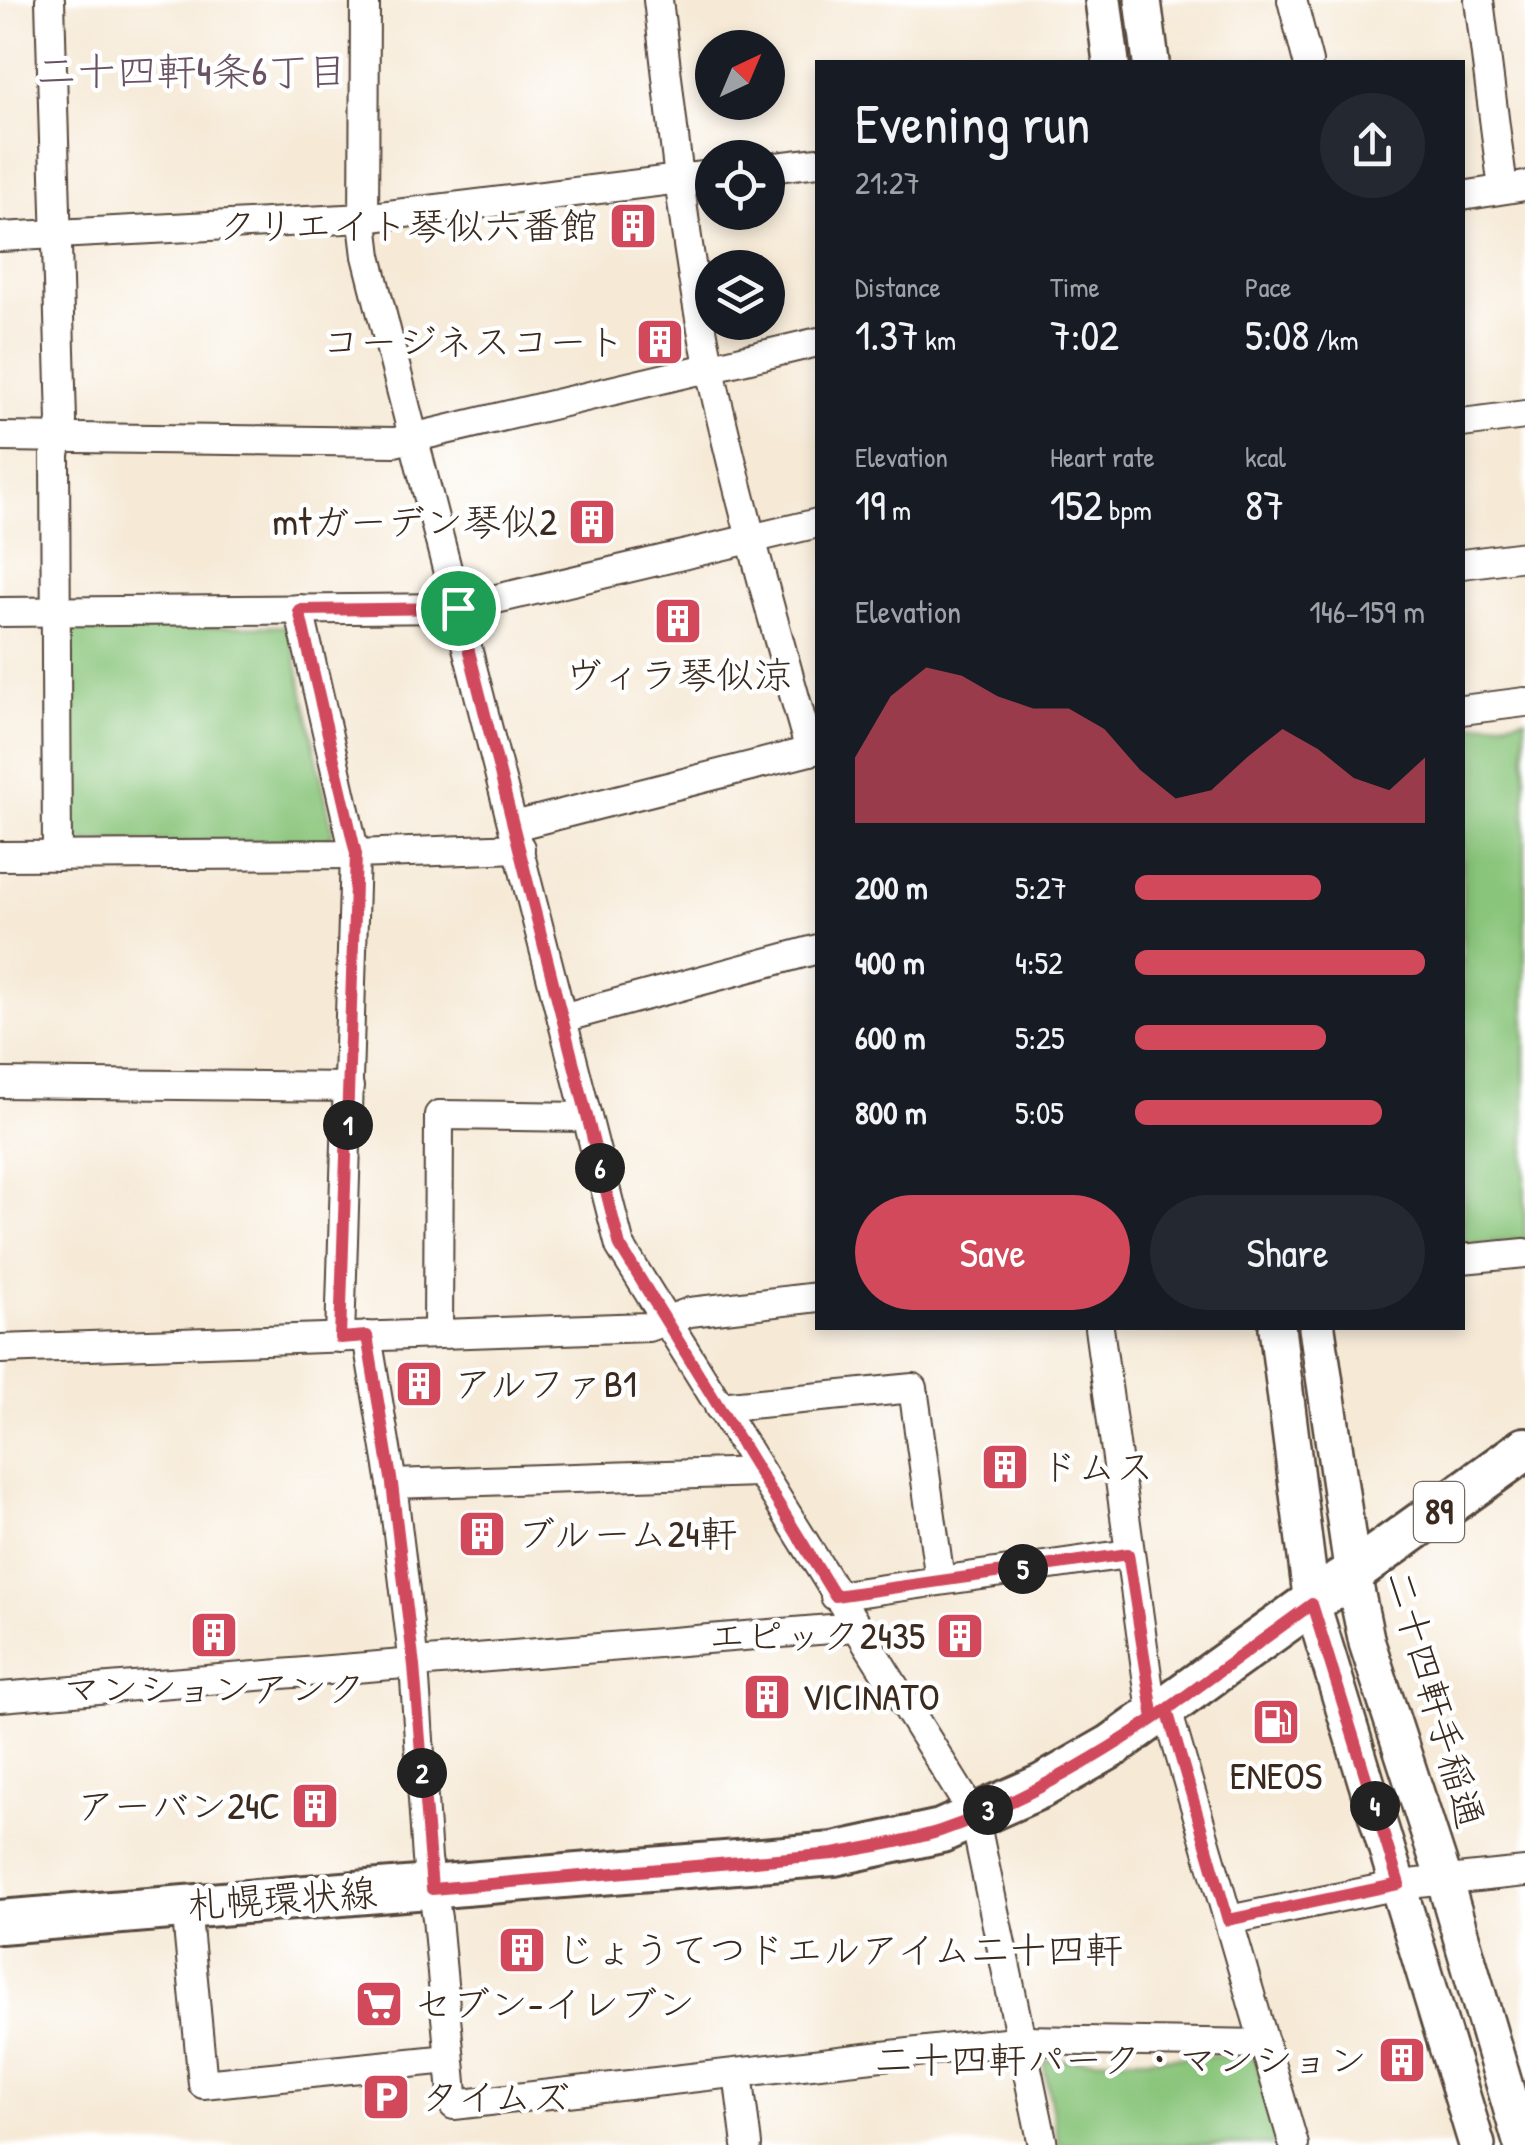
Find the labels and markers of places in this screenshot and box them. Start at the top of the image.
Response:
place label: クリエイト琴似六番館 [218,199,598,251]
building icon: クリエイト琴似六番館 [607,200,659,252]
place label: コージネスコート [322,315,625,367]
building icon: コージネスコート [634,316,686,368]
place label: mtガーデン琴似2 [272,495,557,547]
building icon: mtガーデン琴似2 [566,496,618,548]
pin [416,566,501,651]
building icon: ヴィラ琴似涼 [652,595,704,647]
place label: ヴィラ琴似涼 [564,648,792,700]
pin: 1 [323,1100,373,1150]
pin: 6 [575,1143,625,1193]
place label: アルファB1 [454,1357,637,1409]
building icon: アルファB1 [393,1358,445,1410]
place label: ドムス [1040,1440,1154,1492]
building icon: ドムス [979,1441,1031,1493]
place label: ブルーム24軒 [517,1507,738,1559]
building icon: ブルーム24軒 [456,1508,508,1560]
pin: 5 [998,1544,1048,1594]
building icon: マンションアンク [188,1609,240,1661]
place label: エピック2435 [708,1609,925,1661]
building icon: エピック2435 [934,1610,986,1662]
place label: マンションアンク [63,1662,365,1714]
place label: VICINATO [802,1670,940,1722]
building icon: VICINATO [741,1671,793,1723]
fuel station icon: ENEOS [1250,1696,1302,1748]
pin: 2 [397,1748,447,1798]
place label: ENEOS [1230,1749,1322,1801]
place label: アーバン24C [77,1779,280,1831]
building icon: アーバン24C [289,1780,341,1832]
pin: 4 [1350,1781,1400,1831]
pin: 3 [963,1785,1013,1835]
place label: じょうてつドエルアイム二十四軒 [557,1923,1123,1975]
building icon: じょうてつドエルアイム二十四軒 [496,1924,548,1976]
place label: セブン-イレブン [414,1977,695,2029]
supermarket icon: セブン-イレブン [353,1978,405,2030]
place label: 二十四軒パーク・マンション [875,2033,1367,2085]
building icon: 二十四軒パーク・マンション [1376,2034,1428,2086]
place label: タイムズ [421,2070,570,2122]
parking icon: タイムズ [360,2071,412,2123]

